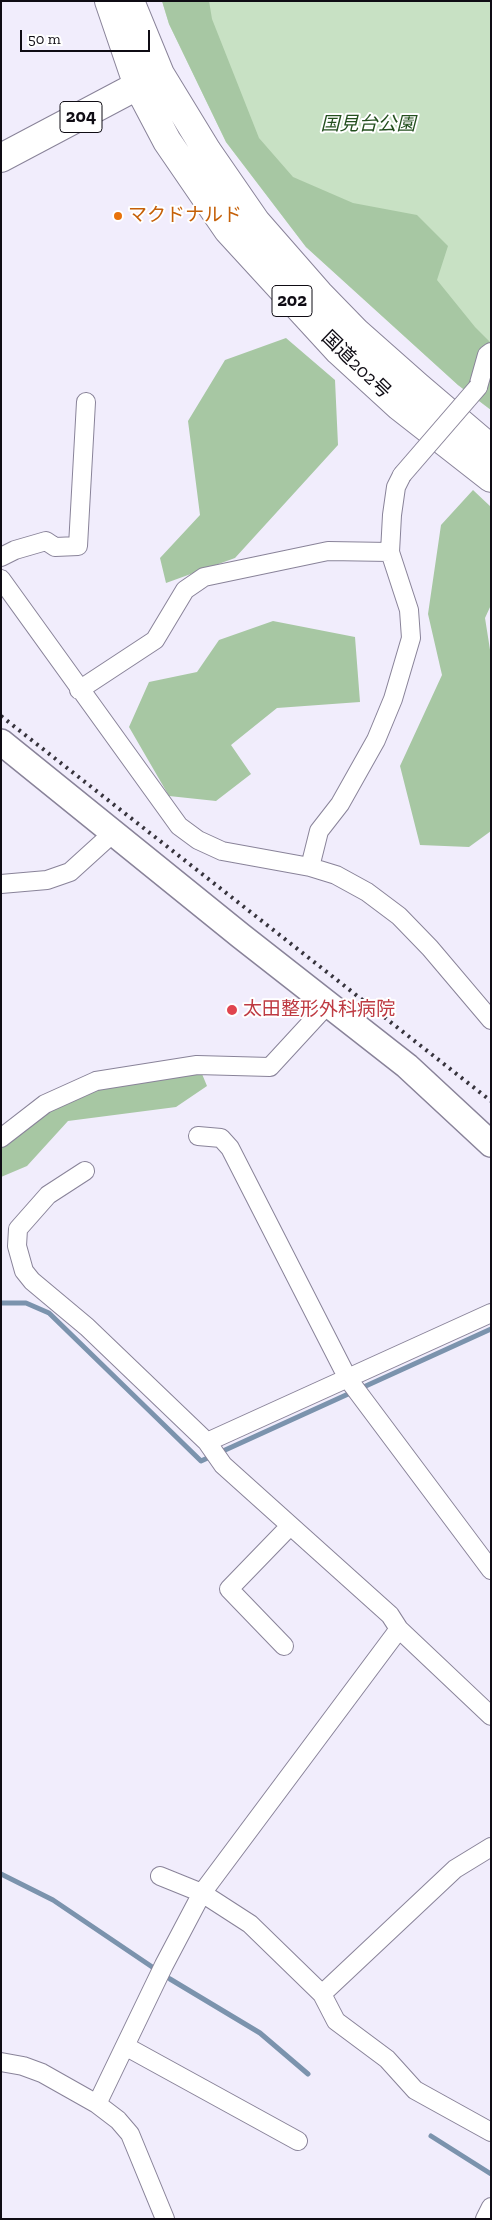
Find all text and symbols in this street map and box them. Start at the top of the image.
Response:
scale bar [22,20,152,52]
text: 50 m [28,30,61,48]
road number: 204 [60,101,102,132]
park label: 国見台公園 [321,114,415,136]
place label: マクドナルド [128,205,242,227]
marker: マクドナルド [112,210,124,222]
road number: 202 [272,286,312,316]
street label: 国道202号 [317,326,395,404]
place label: 太田整形外科病院 [243,999,395,1021]
marker: 太田整形外科病院 [225,1003,239,1017]

